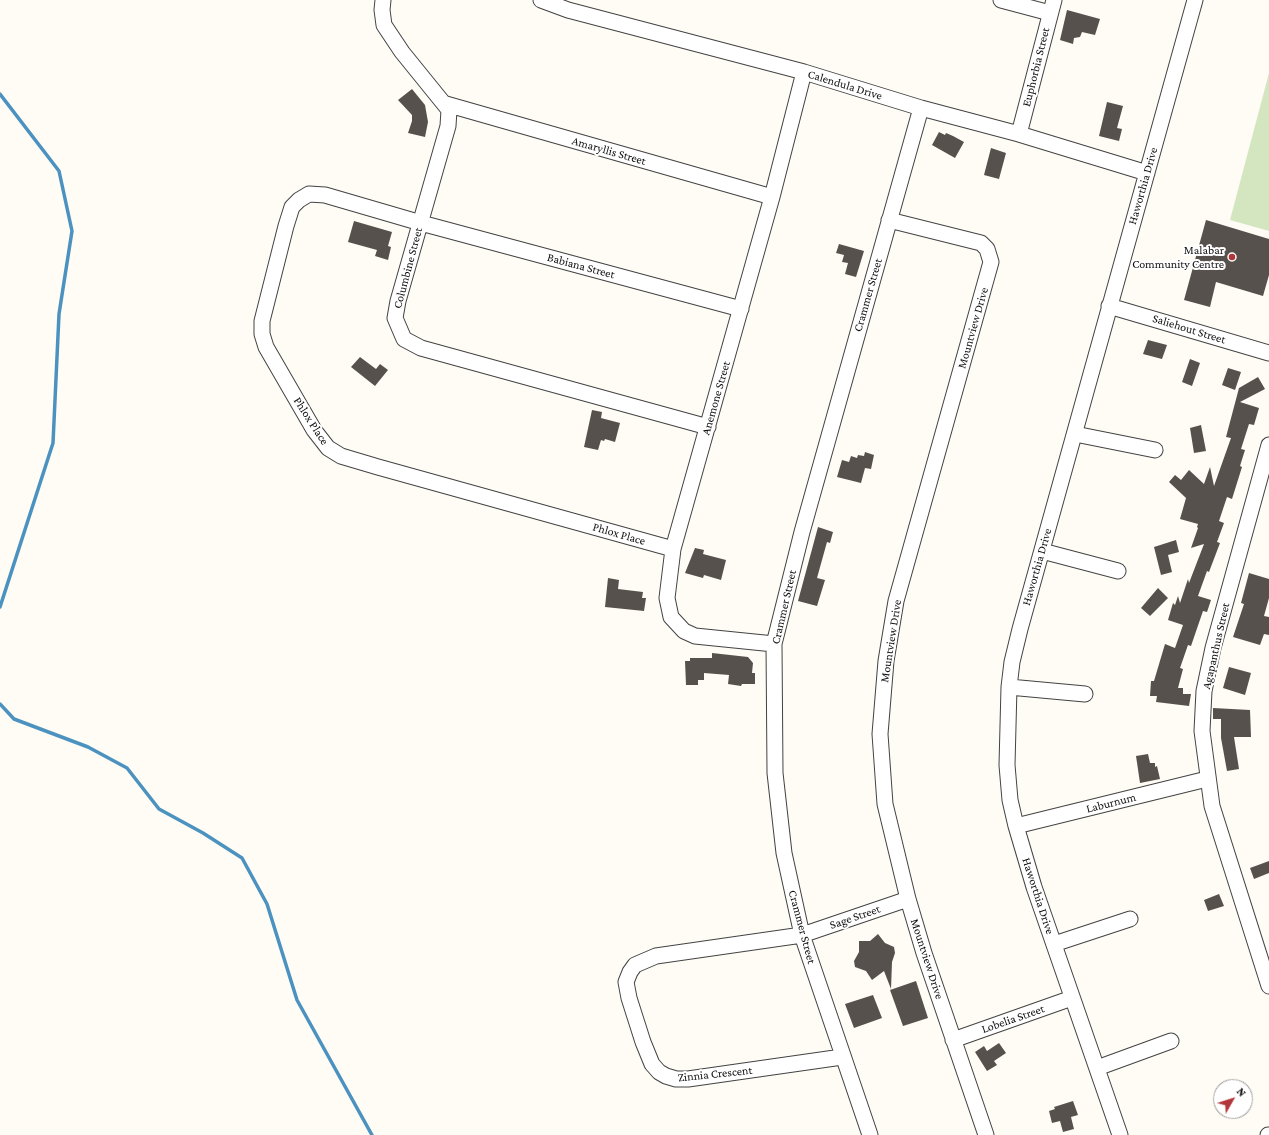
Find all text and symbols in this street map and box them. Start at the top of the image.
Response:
street label: Euphorbia Street [1019,26,1053,108]
street label: Calendula Drive [806,67,884,103]
street label: Amaryllis Street [570,134,648,168]
street label: Haworthia Drive [1125,146,1161,226]
street label: Columbine Street [390,226,426,310]
place label: Malabar Community Centre [1132,243,1224,271]
street label: Babiana Street [546,250,616,282]
marker: Malabar Community Centre [1227,252,1237,262]
street label: Crammer Street [851,257,885,333]
street label: Mountview Drive [955,286,991,370]
street label: Saliehout Street [1151,311,1227,347]
street label: Anemone Street [699,359,733,437]
street label: Phlox Place [290,394,332,448]
street label: Phlox Place [591,520,647,548]
street label: Haworthia Drive [1019,527,1055,607]
street label: Crammer Street [768,568,800,646]
street label: Mountview Drive [877,599,905,683]
street label: Agapanthus Street [1199,601,1233,691]
street label: Laburnum [1085,790,1137,816]
street label: Haworthia Drive [1019,856,1057,936]
street label: Crammer Street [785,889,819,965]
street label: Sage Street [828,902,882,932]
street label: Mountview Drive [907,917,947,1001]
street label: Lobelia Street [980,1002,1046,1036]
street label: Zinnia Crescent [677,1063,753,1085]
north arrow [1213,1079,1253,1119]
text: N [1235,1085,1249,1099]

